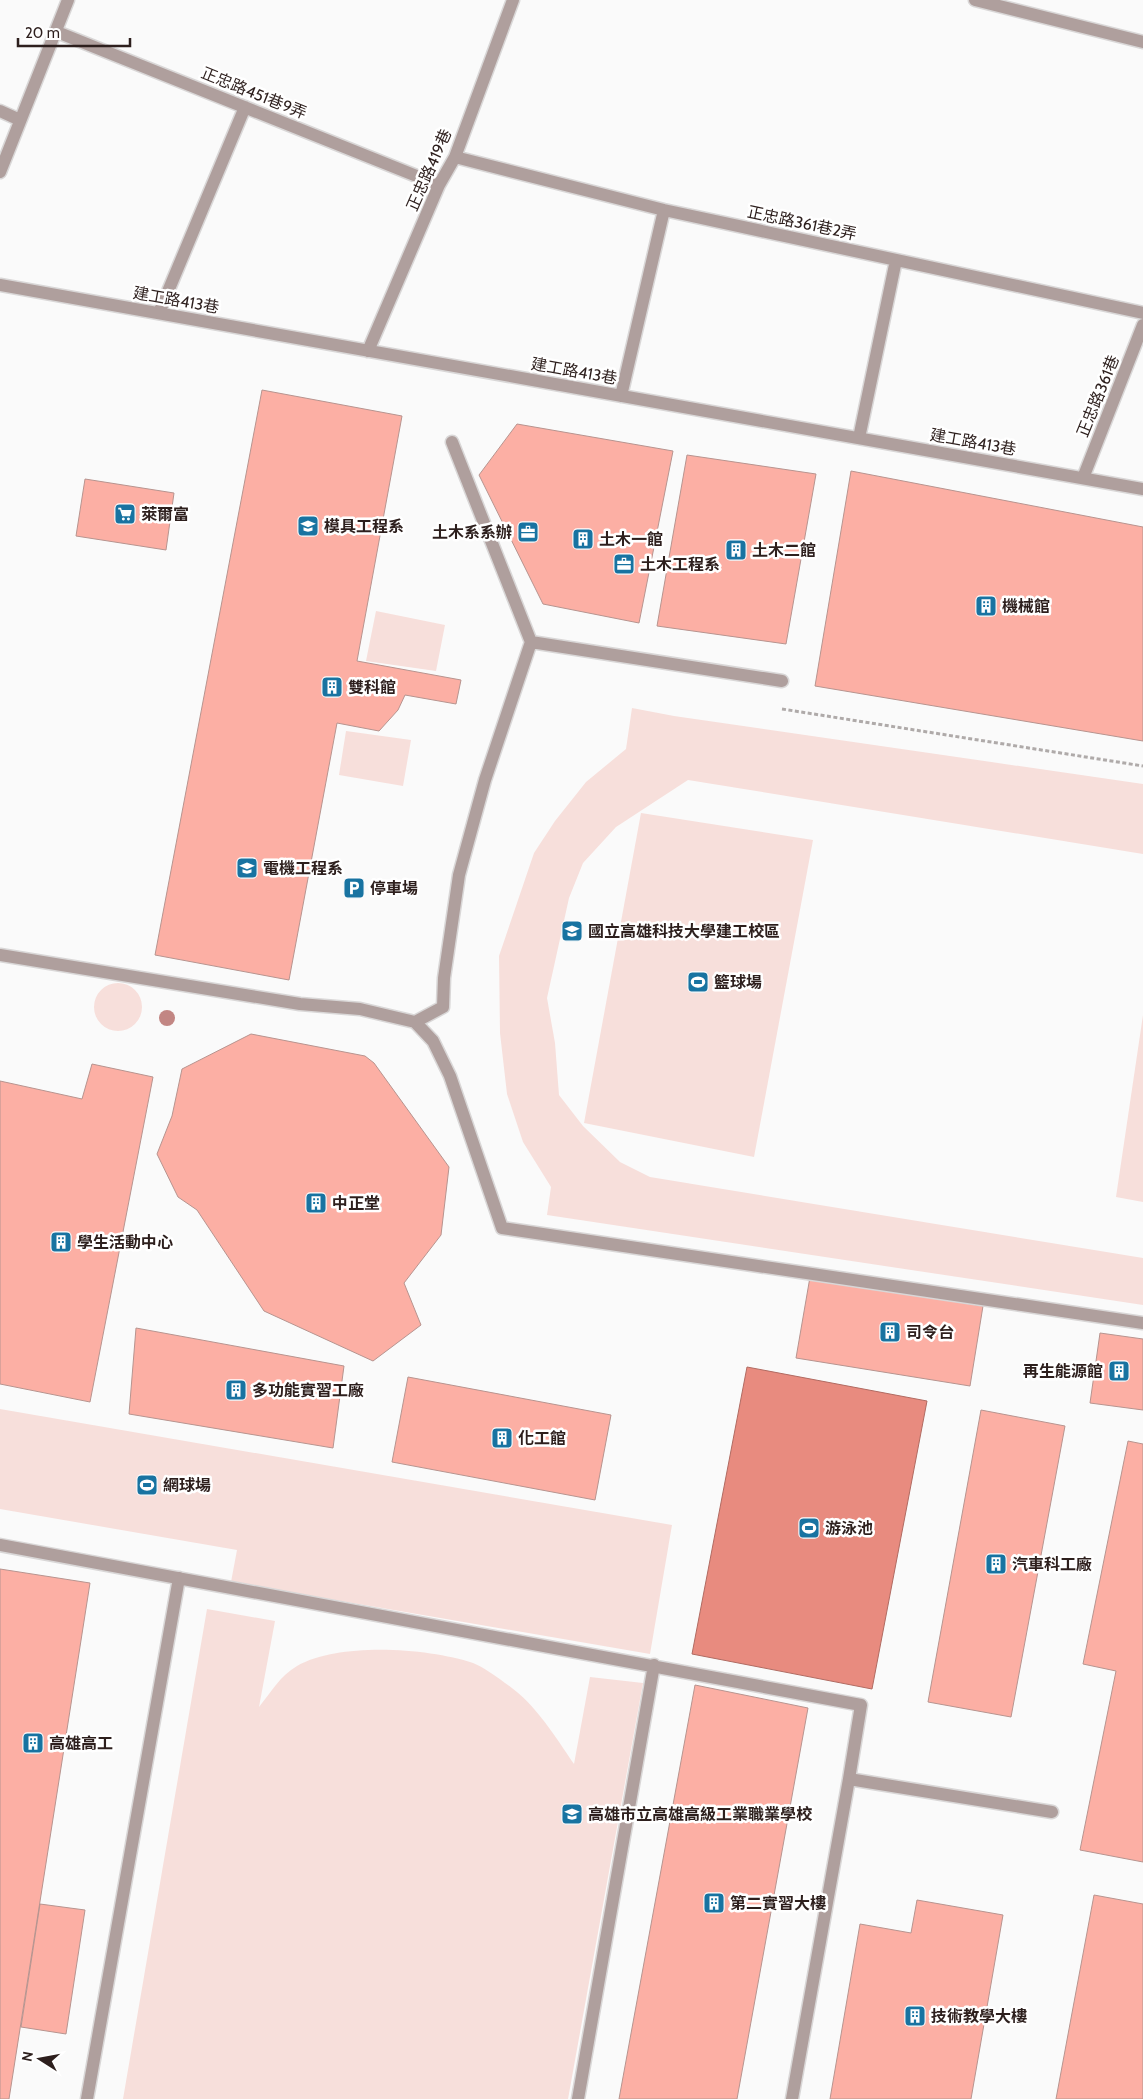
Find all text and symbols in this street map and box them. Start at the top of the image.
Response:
scale bar [18,15,130,47]
text: 20 m [25,24,60,42]
street label: 正忠路451巷9弄 [198,63,310,123]
street label: 正忠路419巷 [403,126,455,214]
street label: 正忠路361巷2弄 [746,202,858,244]
street label: 建工路413巷 [131,283,221,317]
street label: 正忠路361巷 [1073,352,1123,440]
street label: 建工路413巷 [529,354,619,388]
street label: 建工路413巷 [928,425,1018,459]
supermarket icon: 萊爾富 [113,502,137,526]
place label: 萊爾富 [141,505,189,524]
school or university icon: 模具工程系 [296,514,320,538]
place label: 模具工程系 [324,517,404,536]
office icon: 土木系系辦 [516,520,540,544]
place label: 土木系系辦 [432,523,512,542]
building icon: 土木一館 [571,527,595,551]
place label: 土木一館 [599,530,663,549]
building icon: 土木二館 [724,538,748,562]
place label: 土木二館 [752,541,816,560]
office icon: 土木工程系 [612,552,636,576]
place label: 土木工程系 [640,555,720,574]
building icon: 機械館 [974,594,998,618]
place label: 機械館 [1002,597,1050,616]
building icon: 雙科館 [320,675,344,699]
place label: 雙科館 [348,678,396,697]
school or university icon: 電機工程系 [235,856,259,880]
place label: 電機工程系 [263,859,343,878]
parking icon: 停車場 [342,876,366,900]
place label: 停車場 [370,879,418,898]
school or university icon: 國立高雄科技大學建工校區 [560,919,584,943]
place label: 國立高雄科技大學建工校區 [588,922,780,941]
sports icon: 籃球場 [686,970,710,994]
place label: 籃球場 [714,973,762,992]
building icon: 中正堂 [304,1191,328,1215]
place label: 中正堂 [332,1194,380,1213]
building icon: 學生活動中心 [49,1230,73,1254]
place label: 學生活動中心 [77,1233,173,1252]
building icon: 司令台 [878,1320,902,1344]
place label: 司令台 [906,1323,954,1342]
building icon: 再生能源館 [1107,1359,1131,1383]
place label: 再生能源館 [1023,1362,1103,1381]
building icon: 多功能實習工廠 [224,1378,248,1402]
place label: 多功能實習工廠 [252,1381,364,1400]
building icon: 化工館 [490,1426,514,1450]
place label: 化工館 [518,1429,566,1448]
sports icon: 網球場 [135,1473,159,1497]
place label: 網球場 [163,1476,211,1495]
sports icon: 游泳池 [797,1516,821,1540]
place label: 游泳池 [825,1519,873,1538]
building icon: 汽車科工廠 [984,1552,1008,1576]
place label: 汽車科工廠 [1012,1555,1092,1574]
building icon: 高雄高工 [21,1731,45,1755]
place label: 高雄高工 [49,1734,113,1753]
school or university icon: 高雄市立高雄高級工業職業學校 [560,1802,584,1826]
place label: 高雄市立高雄高級工業職業學校 [588,1805,813,1824]
building icon: 第二實習大樓 [702,1891,726,1915]
place label: 第二實習大樓 [730,1894,826,1913]
building icon: 技術教學大樓 [903,2004,927,2028]
place label: 技術教學大樓 [931,2007,1027,2026]
north arrow [15,2034,65,2084]
text: N [17,2050,37,2063]

